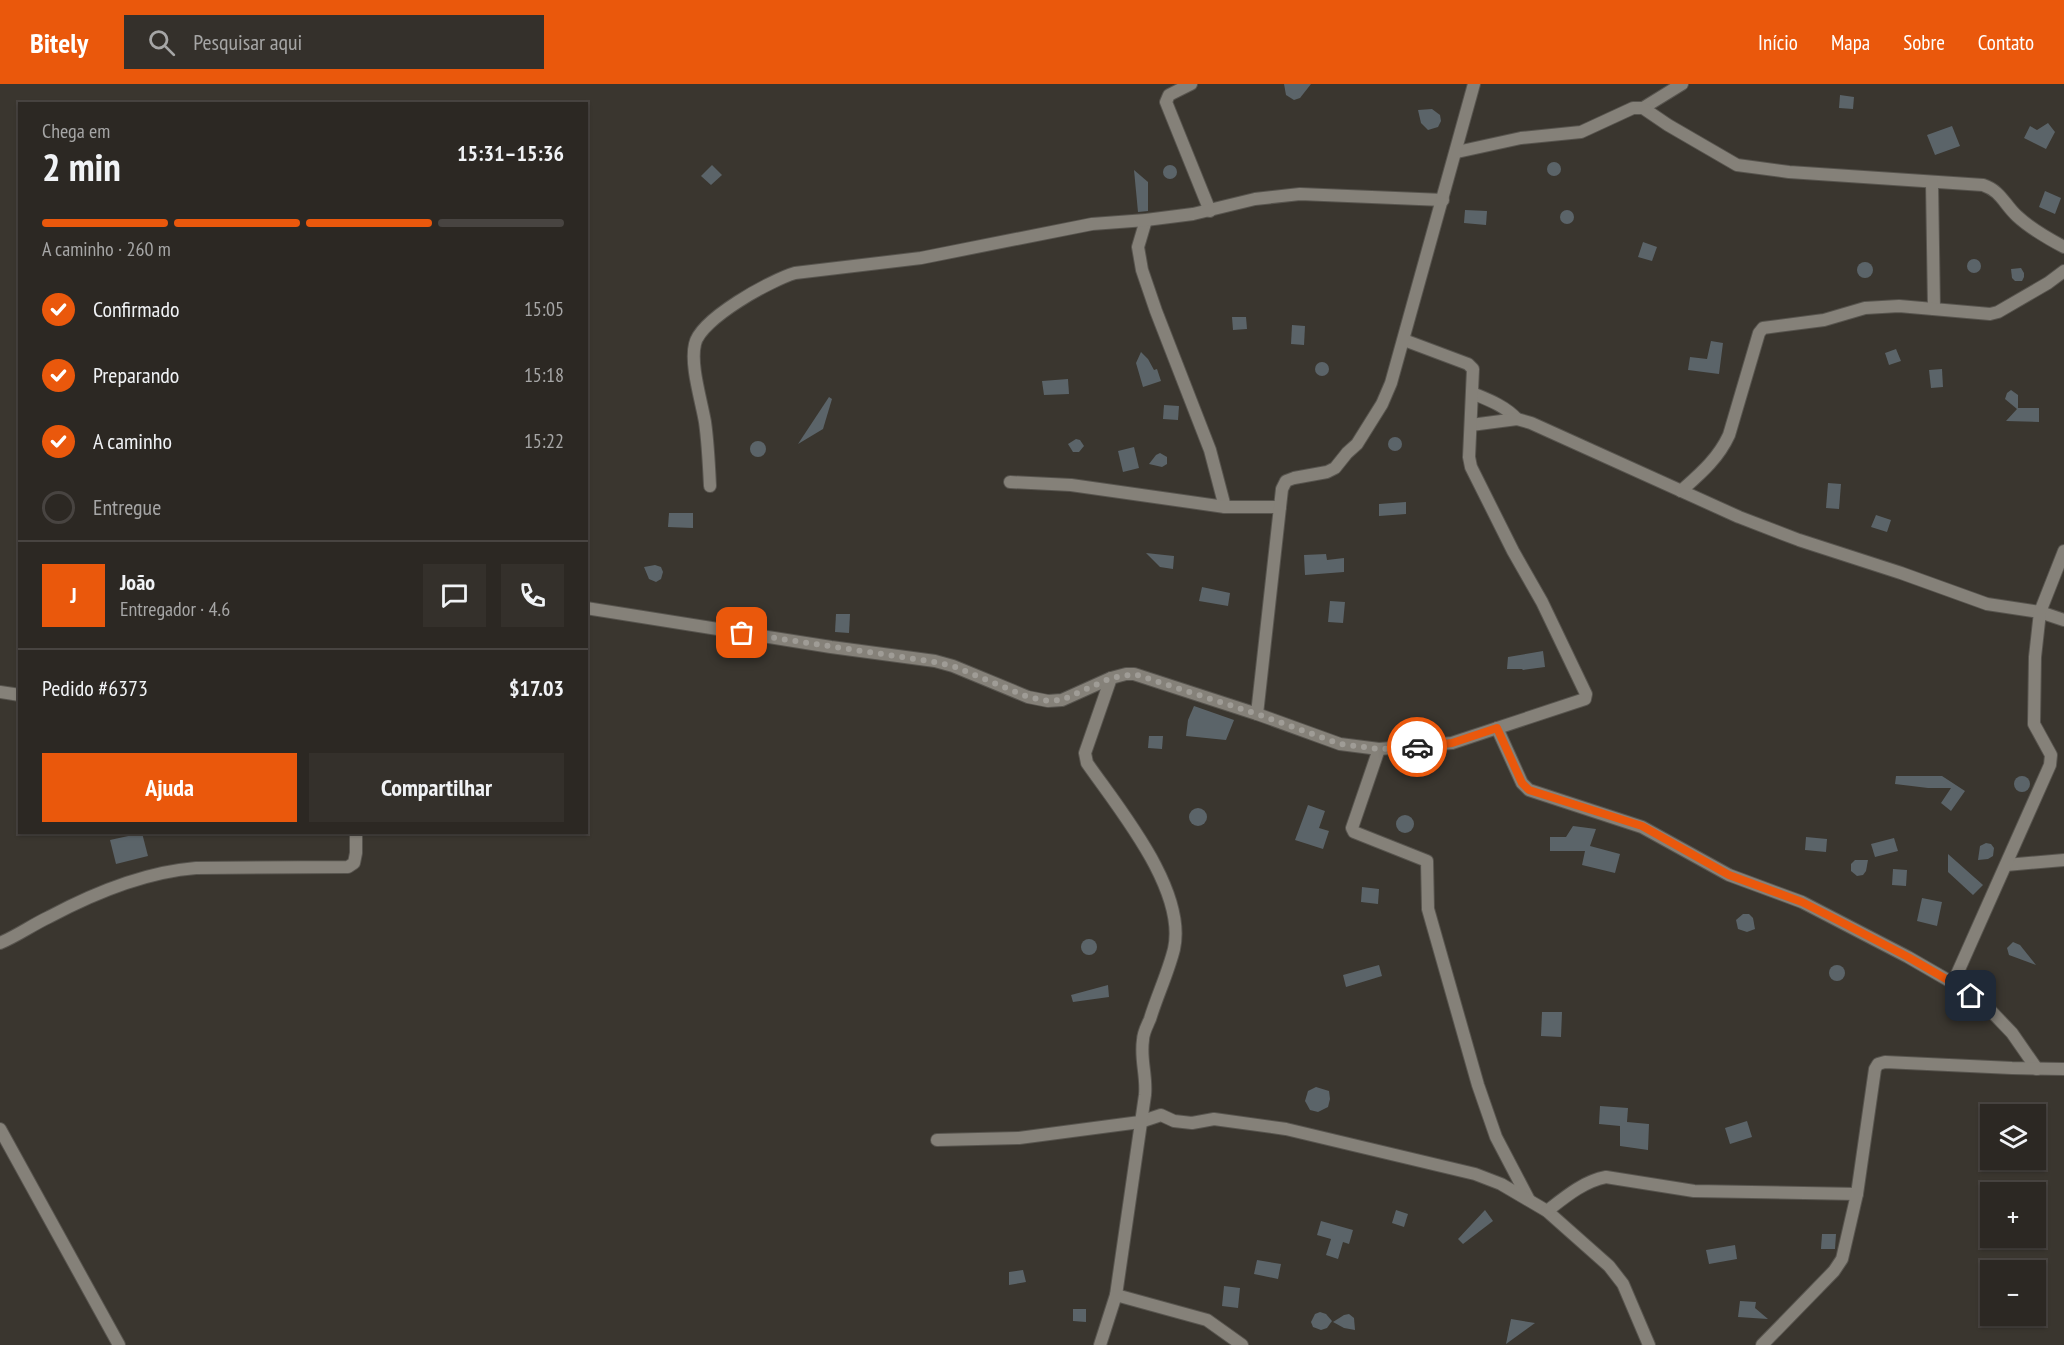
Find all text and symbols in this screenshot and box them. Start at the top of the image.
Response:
search box [124,15,544,69]
text: Bitely [30,24,88,61]
icon: search [145,26,178,59]
text: Pesquisar aqui [193,28,302,56]
text: Início [1758,29,1798,56]
text: Mapa [1831,29,1870,56]
text: Sobre [1903,29,1945,56]
text: Contato [1978,29,2034,56]
text: Chega em [42,118,110,144]
text: 15:31–15:36 [457,139,564,167]
text: 2 min [42,141,121,192]
text: A caminho · 260 m [42,236,171,262]
icon: check [42,293,75,326]
text: Confirmado [93,295,179,323]
text: 15:05 [524,296,564,322]
icon: check [42,359,75,392]
text: Preparando [93,361,179,389]
text: 15:18 [524,362,564,388]
icon: check [42,425,75,458]
text: A caminho [93,427,172,455]
text: 15:22 [524,428,564,454]
text: Entregue [93,493,161,521]
button: chat [423,564,486,627]
button: phone [501,564,564,627]
text: João [120,568,155,596]
text: J [70,581,77,609]
text: Entregador · 4.6 [120,596,230,622]
pin [716,607,767,658]
icon: bag [725,616,758,649]
text: Pedido #6373 [42,674,148,702]
text: $17.03 [509,674,564,702]
courier [1387,717,1447,777]
icon: car [1401,731,1434,764]
button: Ajuda [42,753,297,822]
button: Compartilhar [309,753,564,822]
pin [1945,970,1996,1021]
icon: home [1954,979,1987,1012]
map controls [1980,1104,2046,1326]
button: layers [1980,1104,2046,1170]
button: + [1980,1182,2046,1248]
button: − [1980,1260,2046,1326]

